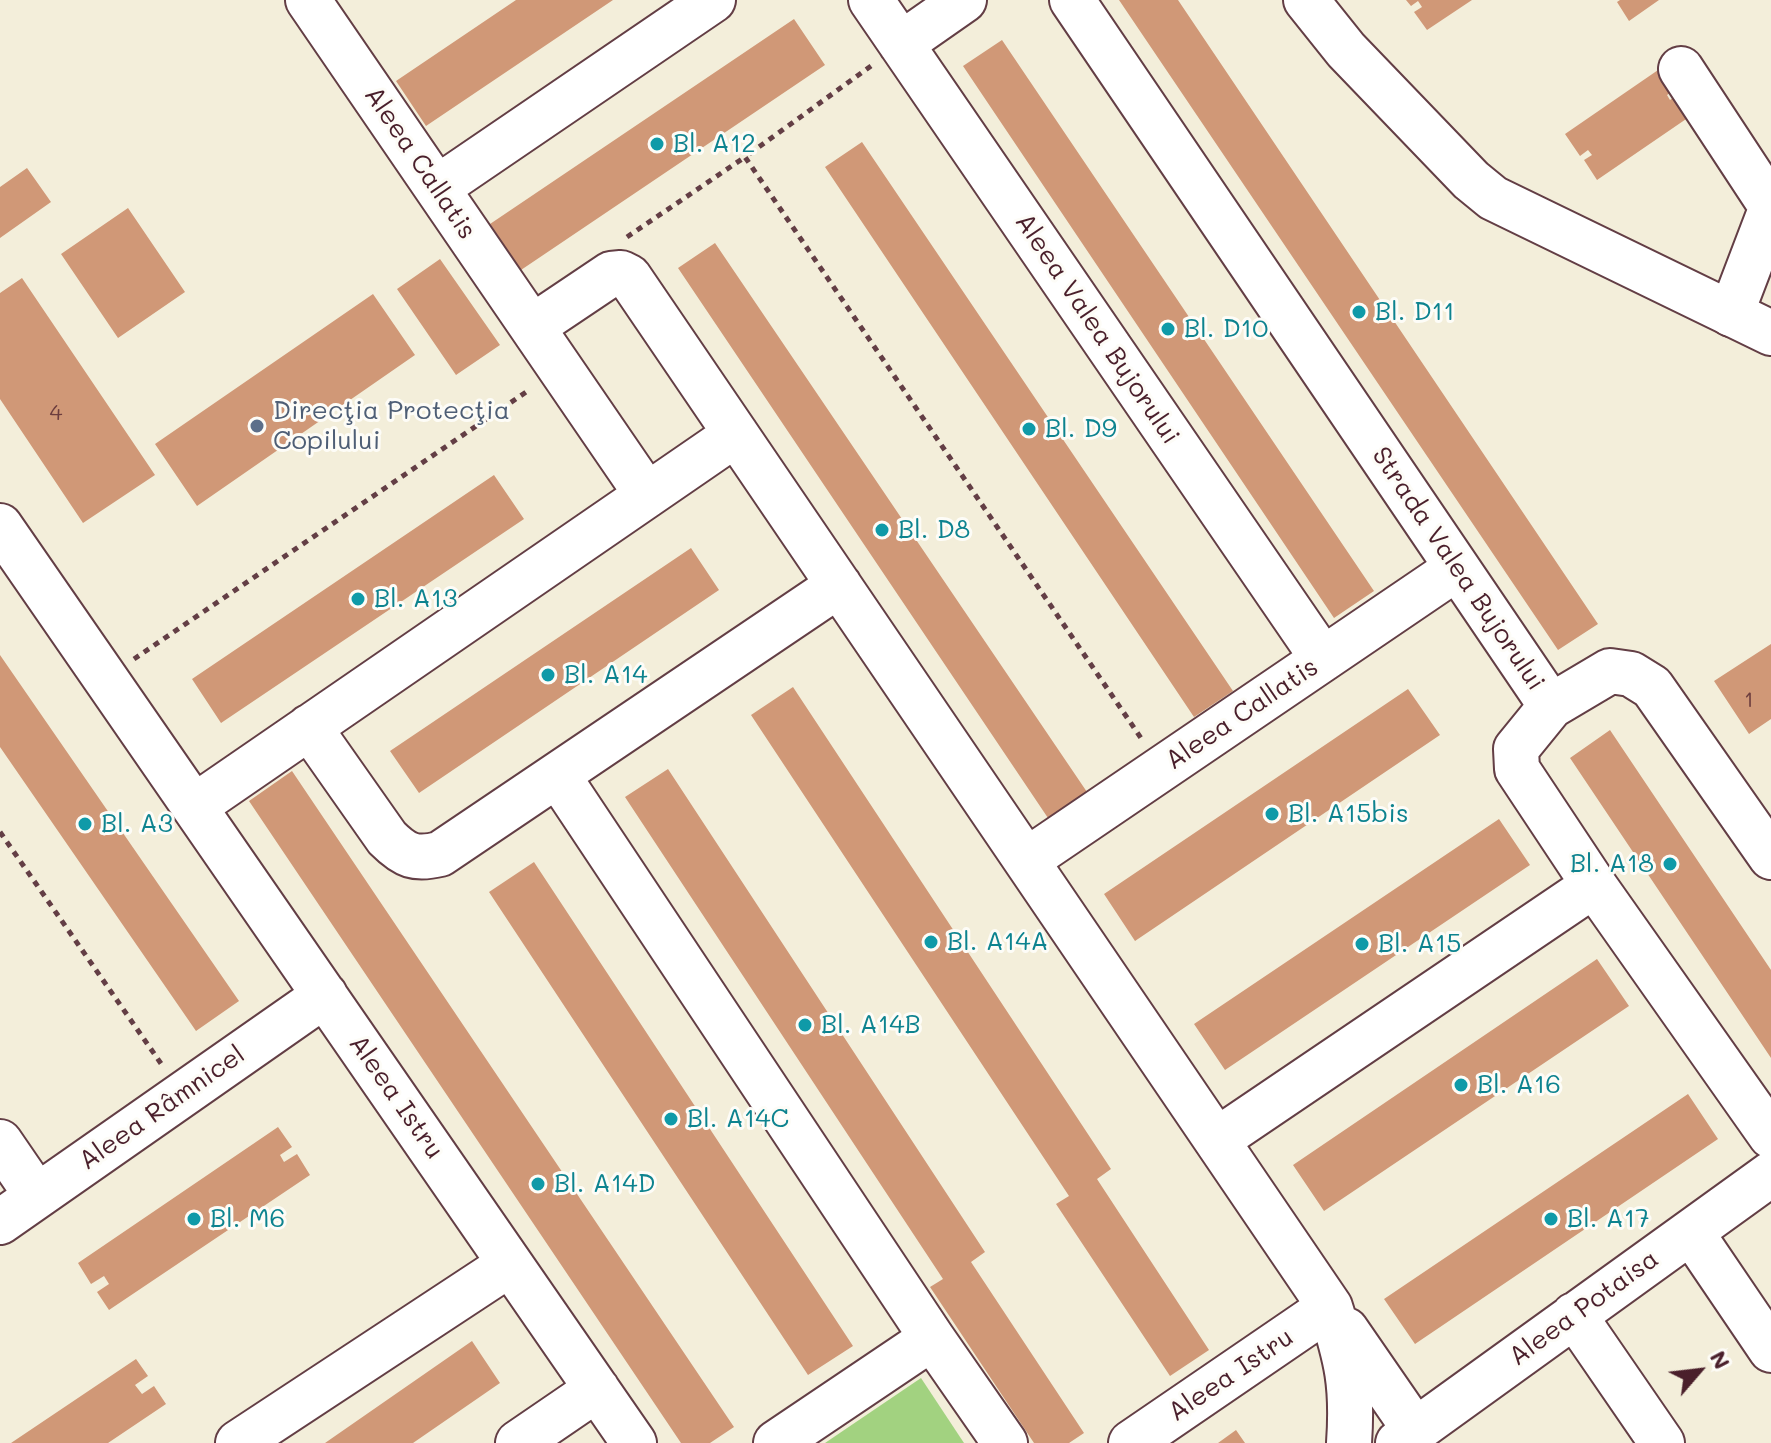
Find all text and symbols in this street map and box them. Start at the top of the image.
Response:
street label: Aleea Callatis [358,81,482,245]
place label: Bl. A12 [673,128,756,160]
marker: Bl. A12 [648,135,666,153]
street label: Aleea Valea Bujorului [1008,208,1186,450]
place label: Bl. D11 [1375,296,1455,328]
marker: Bl. D11 [1350,303,1368,321]
place label: Bl. D10 [1184,313,1268,345]
marker: Bl. D10 [1159,320,1177,338]
place label: Direcţia Protecţia Copilului [273,395,510,456]
house number: 4 [50,400,62,426]
place label: Bl. D9 [1045,413,1117,445]
marker: Direcţia Protecţia Copilului [248,417,266,435]
marker: Bl. D9 [1020,420,1038,438]
street label: Strada Valea Bujorului [1365,441,1551,697]
place label: Bl. D8 [898,514,970,546]
marker: Bl. D8 [873,521,891,539]
place label: Bl. A13 [374,583,458,615]
marker: Bl. A13 [349,590,367,608]
street label: Aleea Callatis [1160,652,1324,776]
place label: Bl. A14 [564,659,648,691]
marker: Bl. A14 [539,666,557,684]
house number: 1 [1744,687,1754,713]
place label: Bl. A15bis [1288,798,1409,830]
marker: Bl. A15bis [1263,805,1281,823]
place label: Bl. A3 [101,808,173,840]
marker: Bl. A3 [76,815,94,833]
place label: Bl. A18 [1570,848,1654,880]
marker: Bl. A18 [1661,855,1679,873]
place label: Bl. A14A [947,926,1049,958]
place label: Bl. A15 [1378,928,1461,960]
marker: Bl. A14A [922,933,940,951]
marker: Bl. A15 [1353,935,1371,953]
place label: Bl. A14B [821,1009,921,1041]
marker: Bl. A14B [796,1016,814,1034]
street label: Aleea Istru [342,1029,450,1165]
street label: Aleea Râmnicel [73,1039,251,1177]
place label: Bl. A16 [1477,1069,1561,1101]
marker: Bl. A16 [1452,1076,1470,1094]
place label: Bl. A14C [687,1103,789,1135]
marker: Bl. A14C [662,1110,680,1128]
place label: Bl. A14D [554,1168,655,1200]
marker: Bl. A14D [529,1175,547,1193]
place label: Bl. M6 [210,1203,285,1235]
place label: Bl. A17 [1567,1203,1650,1235]
marker: Bl. M6 [185,1210,203,1228]
marker: Bl. A17 [1542,1210,1560,1228]
street label: Aleea Potaisa [1503,1243,1665,1373]
street label: Aleea Istru [1163,1322,1299,1428]
north arrow [1659,1331,1739,1411]
text: N [1704,1345,1737,1374]

